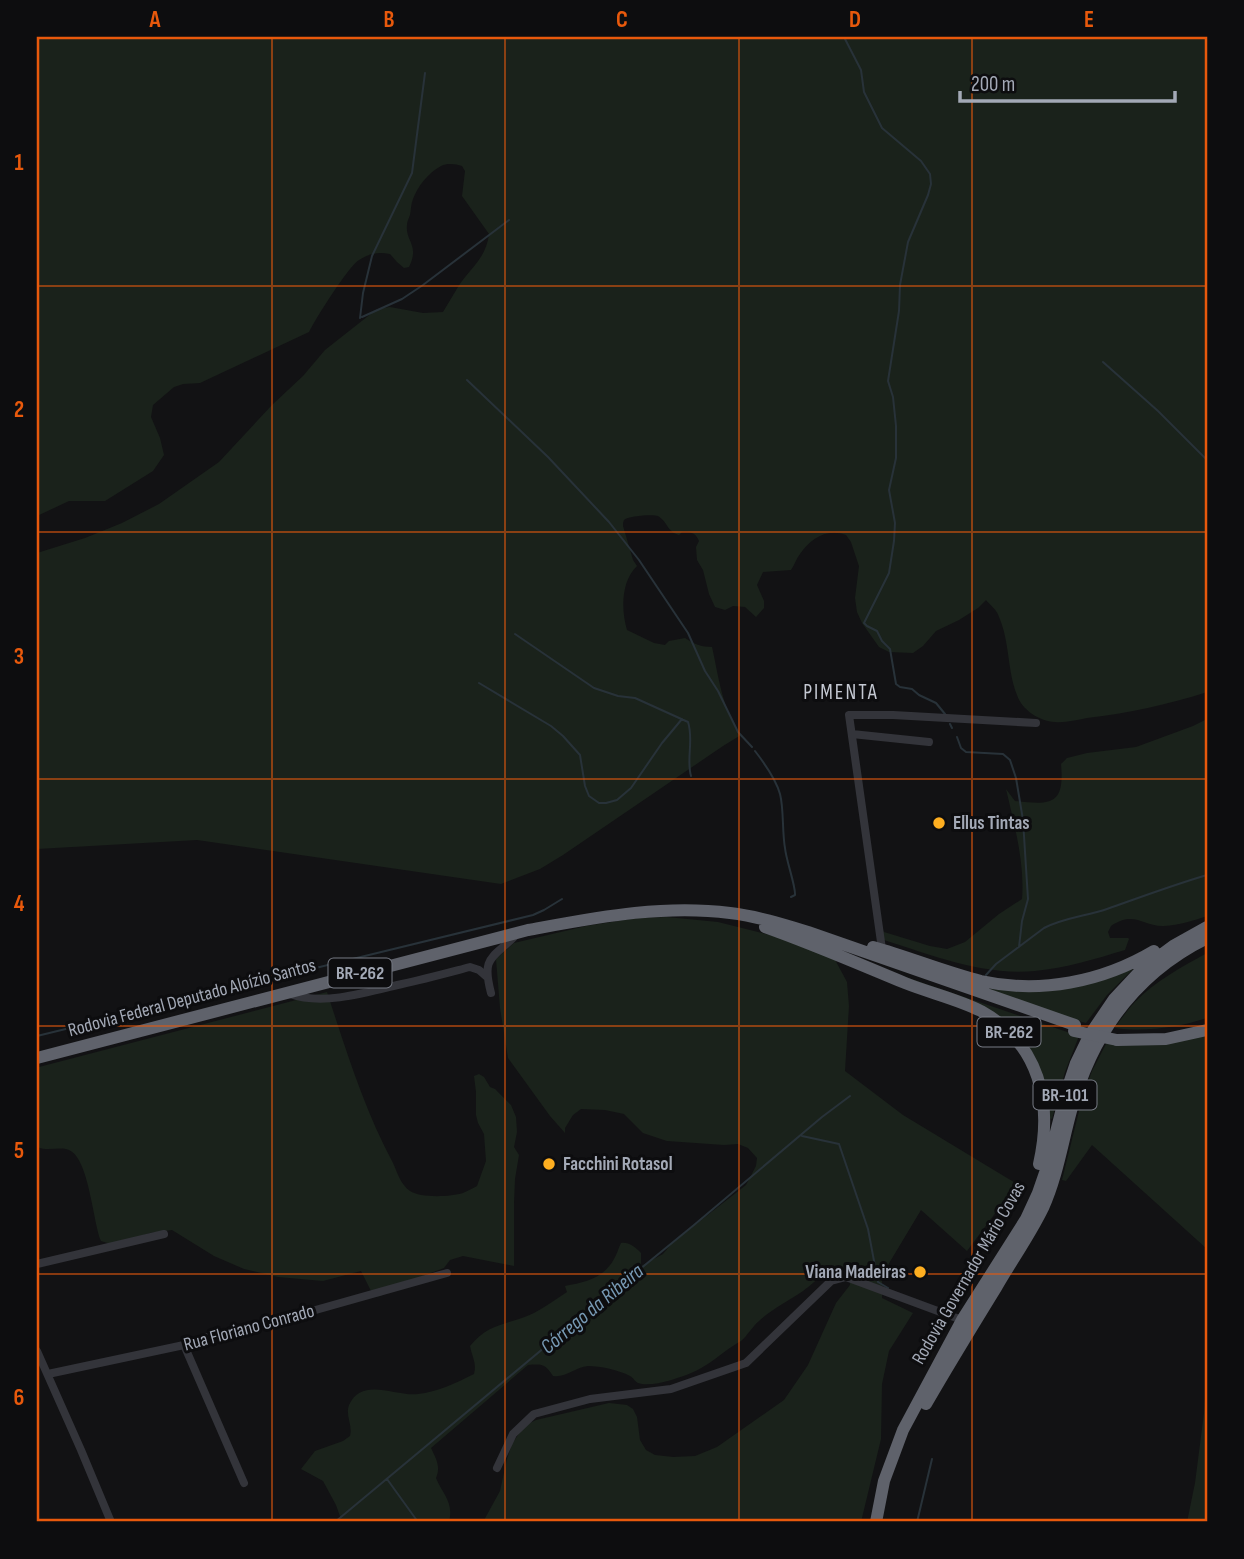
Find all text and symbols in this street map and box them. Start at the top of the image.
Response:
text: A [149,6,162,34]
text: B [384,6,395,34]
text: C [616,6,628,34]
text: D [849,6,861,34]
text: E [1084,6,1094,34]
scale bar [960,60,1176,104]
text: 200 m [971,72,1015,97]
text: 1 [14,149,24,177]
text: 2 [14,396,24,424]
text: 3 [14,643,24,671]
district label: PIMENTA [803,680,879,705]
place label: Ellus Tintas [953,812,1030,835]
marker: Ellus Tintas [931,815,947,831]
text: 4 [14,890,25,918]
street label: Rodovia Federal Deputado Aloízio Santos [65,954,319,1042]
road number: BR-262 [328,958,392,988]
road number: BR-262 [978,1017,1040,1046]
road number: BR-101 [1034,1080,1096,1110]
text: 5 [14,1137,24,1165]
place label: Facchini Rotasol [563,1153,673,1176]
marker: Facchini Rotasol [541,1156,557,1172]
street label: Rodovia Governador Mário Covas [907,1177,1031,1368]
water label: Córrego da Ribeira [535,1258,649,1359]
place label: Viana Madeiras [805,1261,906,1284]
marker: Viana Madeiras [912,1264,928,1280]
street label: Rua Floriano Conrado [181,1300,317,1356]
text: 6 [14,1384,24,1412]

